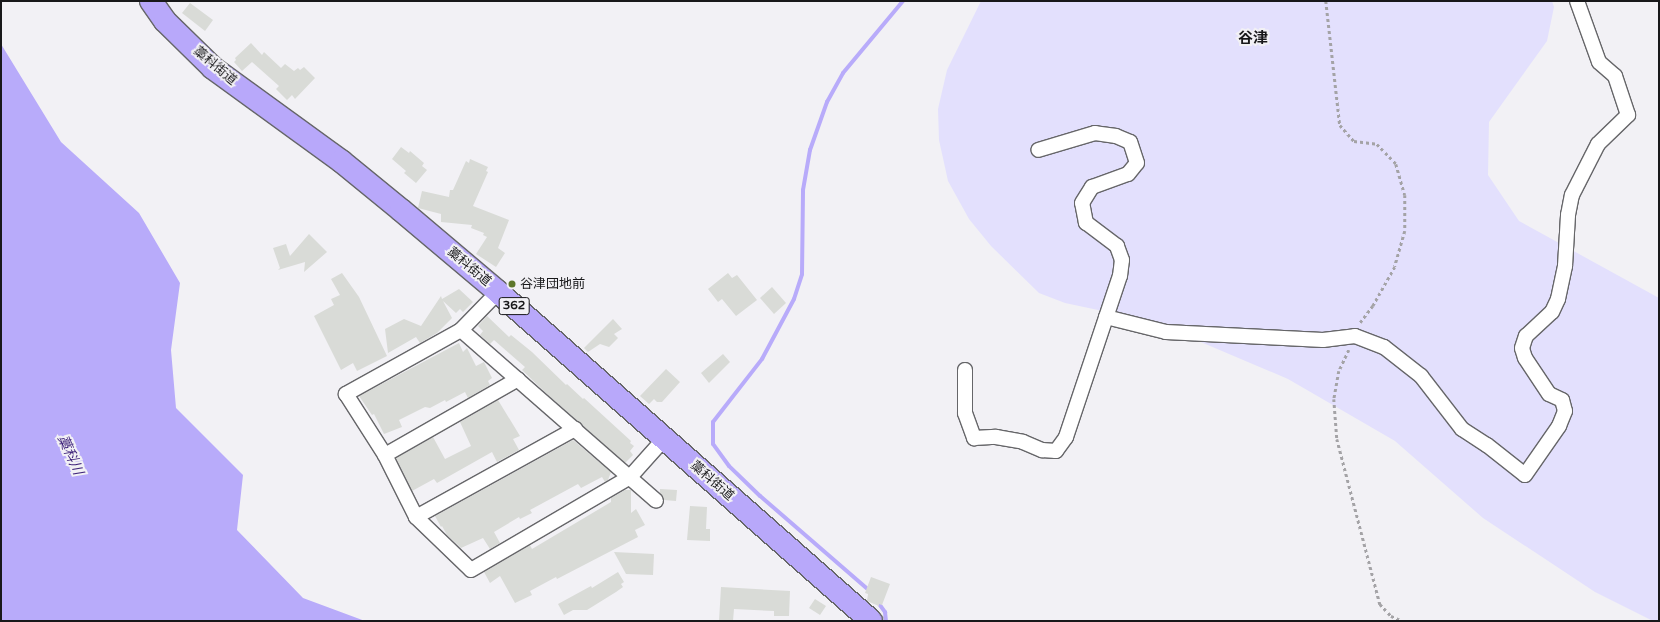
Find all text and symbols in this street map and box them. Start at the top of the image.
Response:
district label: 谷津 [1238,30,1268,48]
street label: 藁科街道 [190,43,240,89]
street label: 藁科街道 [444,244,494,290]
place label: 谷津団地前 [520,276,585,292]
marker: 谷津団地前 [507,279,517,289]
road number: 362 [498,296,530,316]
water label: 藁科川 [54,432,86,478]
street label: 藁科街道 [687,458,737,504]

